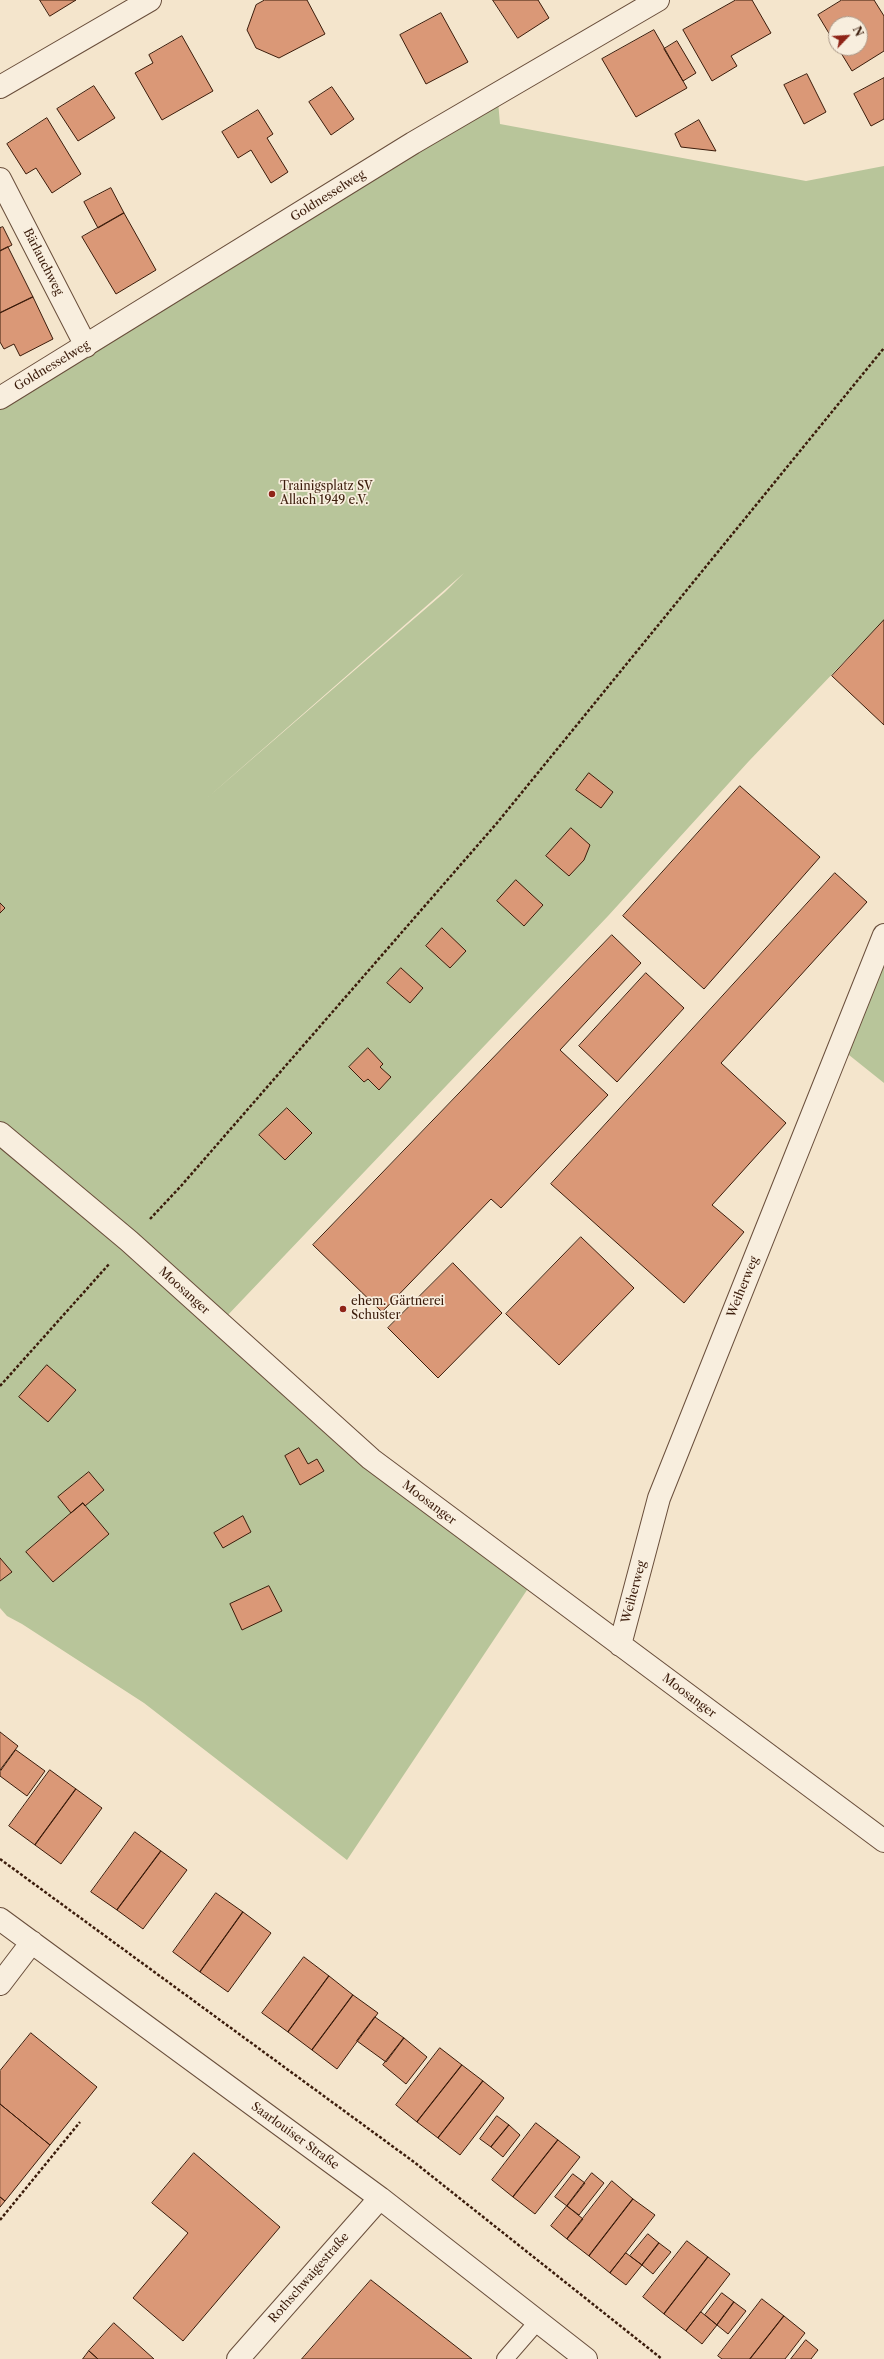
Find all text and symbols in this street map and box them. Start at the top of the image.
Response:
north arrow [828,16,868,56]
text: N [850,24,866,39]
street label: Goldnesselweg [288,167,368,225]
street label: Bärlauchweg [20,226,66,298]
street label: Goldnesselweg [12,338,92,394]
place label: Trainigsplatz SV Allach 1949 e.V. [280,480,373,508]
marker: Trainigsplatz SV Allach 1949 e.V. [267,489,277,499]
street label: Weiherweg [724,1254,762,1320]
street label: Moosanger [156,1264,212,1318]
place label: ehem. Gärtnerei Schuster [351,1295,444,1323]
marker: ehem. Gärtnerei Schuster [338,1304,348,1314]
street label: Moosanger [399,1478,459,1528]
street label: Weiherweg [619,1559,649,1625]
street label: Moosanger [659,1671,719,1721]
street label: Saarlouiser Straße [248,2099,342,2173]
street label: Rothschwaigestraße [266,2230,352,2326]

